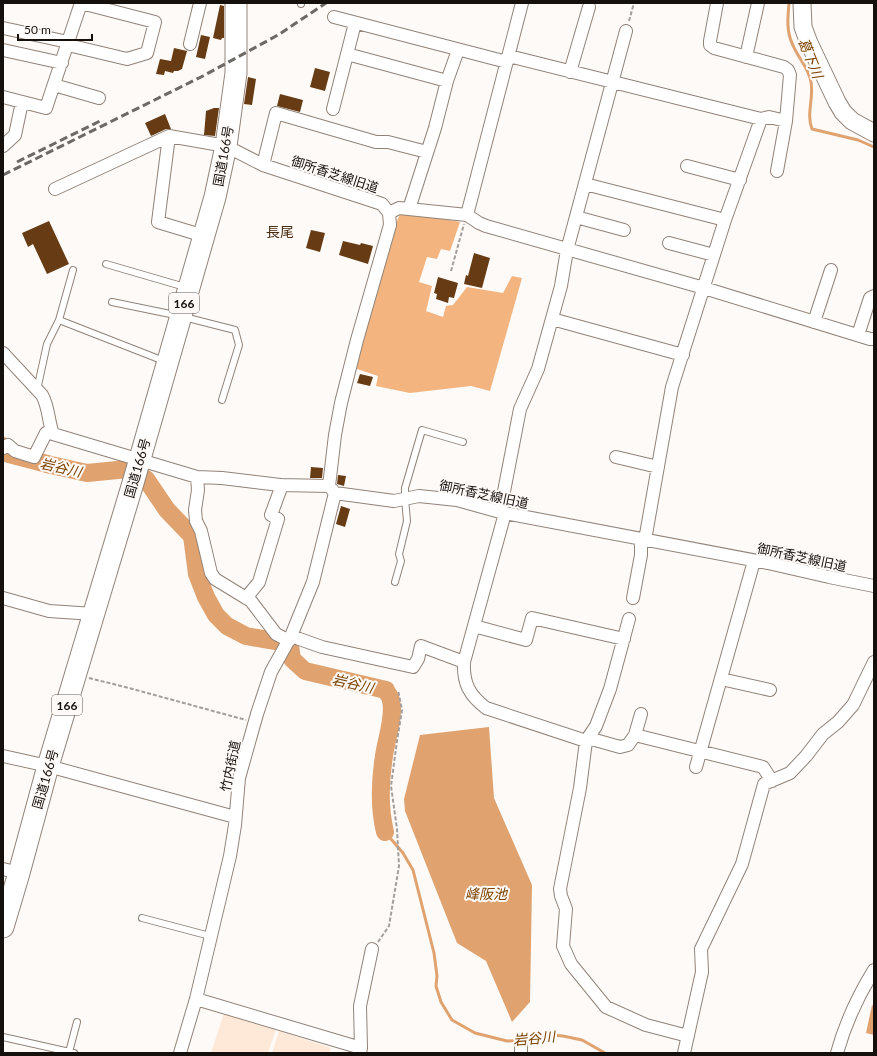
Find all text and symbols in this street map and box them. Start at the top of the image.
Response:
scale bar [18,16,92,42]
text: 50 m [24,22,51,37]
water label: 葛下川 [795,35,827,83]
street label: 国道166号 [210,124,236,188]
street label: 御所香芝線旧道 [289,152,381,196]
district label: 長尾 [266,223,294,240]
road number: 166 [169,293,199,313]
street label: 国道166号 [121,436,153,500]
water label: 岩谷川 [39,454,85,480]
street label: 御所香芝線旧道 [438,477,530,511]
street label: 御所香芝線旧道 [756,540,848,574]
water label: 岩谷川 [331,670,377,696]
road number: 166 [52,695,82,715]
street label: 竹内街道 [217,739,243,793]
street label: 国道166号 [29,747,61,811]
water label: 峰阪池 [465,885,509,902]
water label: 岩谷川 [512,1028,558,1048]

